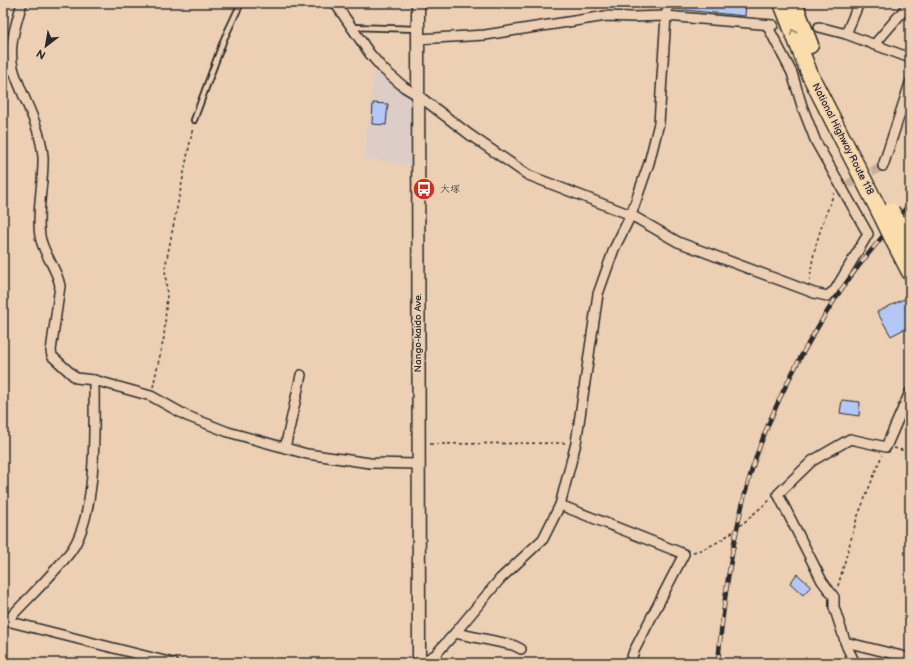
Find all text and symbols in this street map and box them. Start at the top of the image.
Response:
north arrow [26,26,66,66]
one-way arrow [789,28,797,35]
text: N [34,46,48,62]
street label: National Highway Route 118 [810,81,876,197]
bus stop icon: 大塚 [411,176,437,202]
place label: 大塚 [440,183,460,195]
street label: Nango-kaido Ave. [412,294,424,372]

